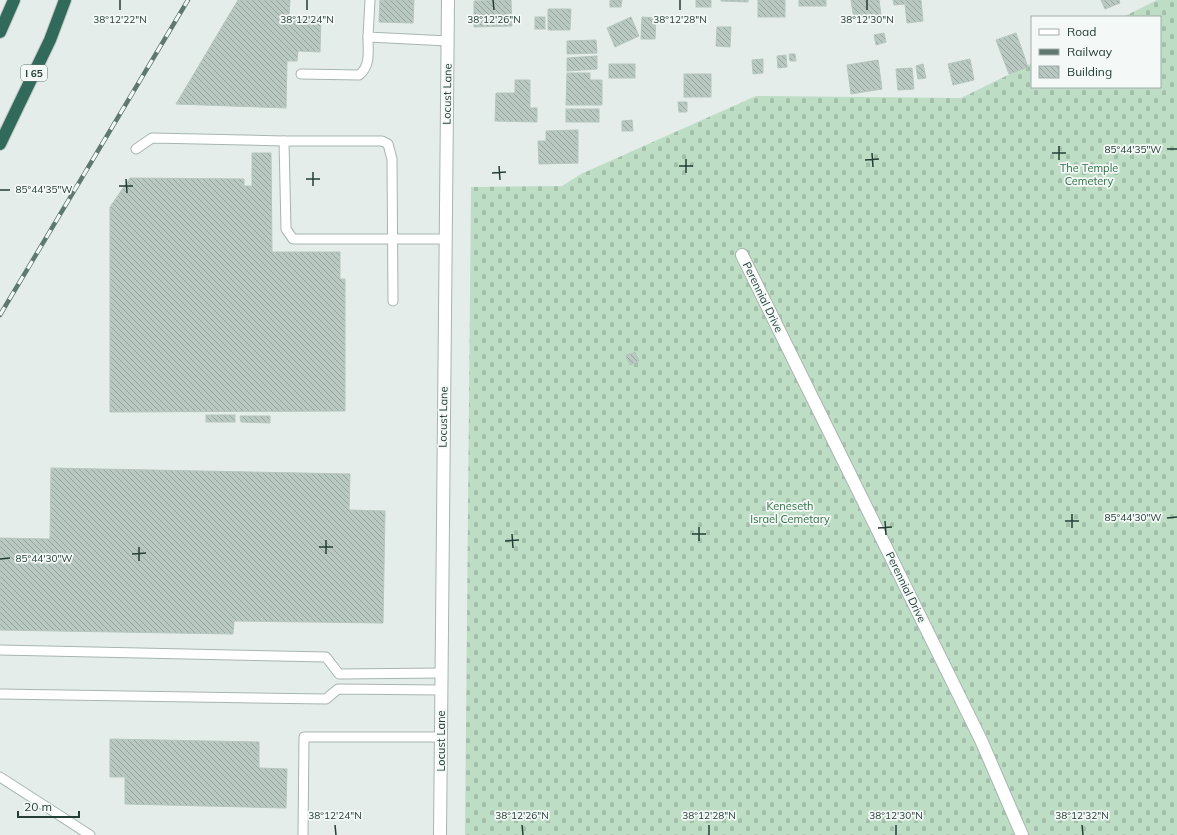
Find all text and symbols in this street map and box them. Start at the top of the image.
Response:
text: 38°12'22"N [93,13,147,26]
text: 38°12'24"N [280,13,334,26]
text: 38°12'26"N [467,13,521,26]
text: 38°12'28"N [653,13,707,26]
text: 38°12'30"N [840,13,894,26]
legend [1031,16,1161,88]
text: Road [1067,24,1096,39]
text: Railway [1067,44,1113,59]
street label: Locust Lane [439,63,455,125]
text: Building [1067,64,1112,79]
road number: I 65 [21,65,47,81]
text: 85°44'35"W [1105,143,1161,156]
park label: The Temple Cemetery [1060,161,1118,188]
text: 85°44'35"W [16,183,72,196]
street label: Perennial Drive [740,259,786,335]
street label: Locust Lane [435,386,451,448]
park label: Keneseth Israel Cemetary [750,499,830,526]
text: 85°44'30"W [1105,511,1161,524]
street label: Perennial Drive [883,549,929,625]
text: 85°44'30"W [16,552,72,565]
street label: Locust Lane [434,710,448,772]
scale bar [18,793,79,819]
text: 20 m [24,799,52,814]
text: 38°12'24"N [308,809,362,822]
text: 38°12'26"N [495,809,549,822]
text: 38°12'28"N [682,809,736,822]
text: 38°12'30"N [869,809,923,822]
text: 38°12'32"N [1055,809,1109,822]

